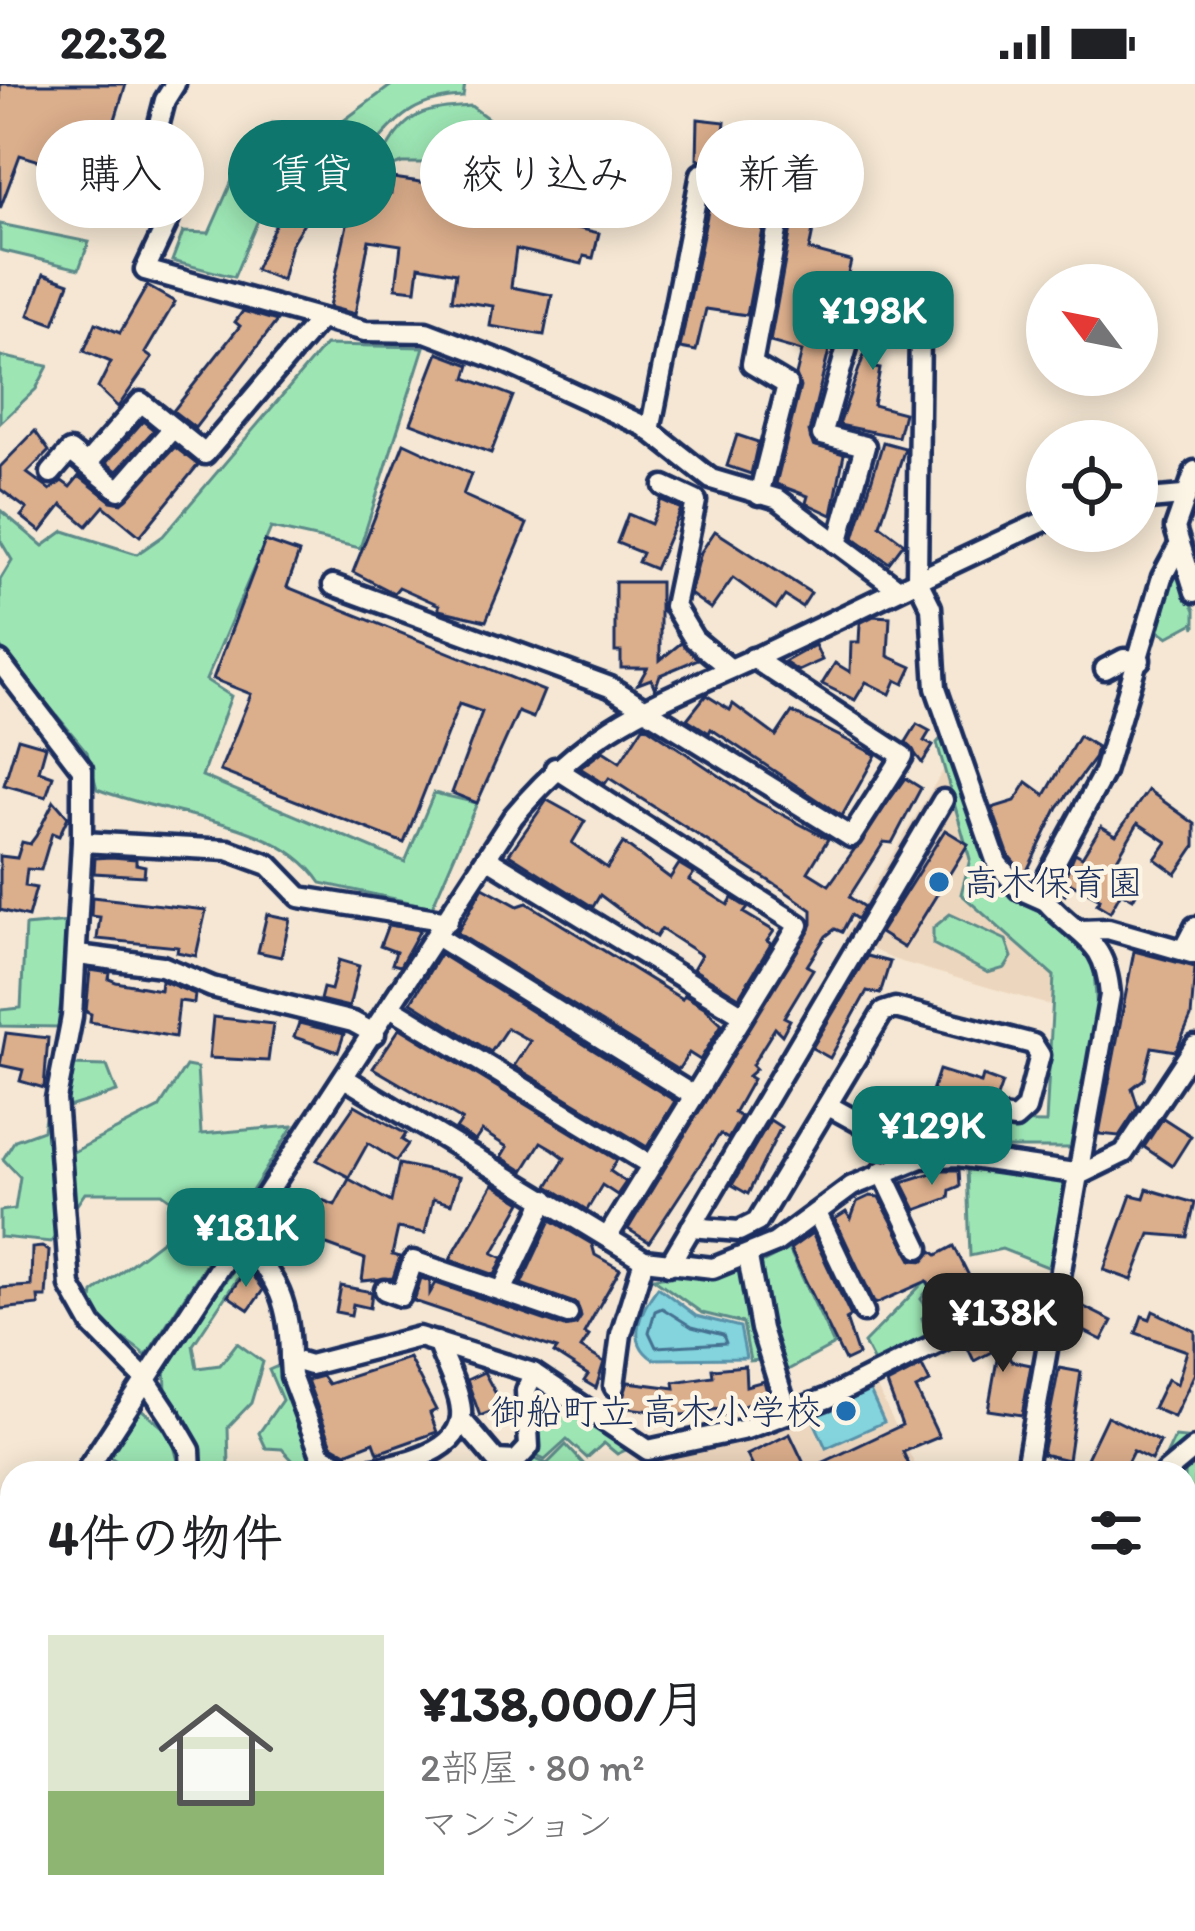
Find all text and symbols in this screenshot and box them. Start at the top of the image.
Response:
text: 22:32 [60,15,167,69]
chip: 購入 [36,120,204,228]
chip: 賃貸 [228,120,396,228]
chip: 絞り込み [420,120,672,228]
chip: 新着 [696,120,864,228]
north arrow [1026,264,1158,396]
map controls [1026,264,1158,552]
pin: ¥198K [789,271,957,373]
text: ¥198K [820,286,926,333]
button: locate [1026,420,1158,552]
place label: 高木保育園 [963,861,1143,904]
marker: 高木保育園 [926,869,952,895]
pin: ¥129K [848,1086,1016,1188]
text: ¥129K [879,1101,985,1148]
pin: ¥181K [162,1188,330,1290]
text: ¥181K [194,1203,298,1250]
pin: ¥138K [919,1273,1087,1375]
text: ¥138K [949,1288,1057,1335]
place label: 御船町立 高木小学校 [490,1390,822,1433]
marker: 御船町立 高木小学校 [833,1398,859,1424]
icon: filters [1083,1500,1149,1566]
text: 4件の物件 [48,1507,283,1568]
text: ¥138,000/月 [420,1673,707,1734]
icon: home [144,1683,288,1827]
text: 2部屋 · 80 m² [420,1744,645,1791]
text: マンション [420,1800,613,1847]

